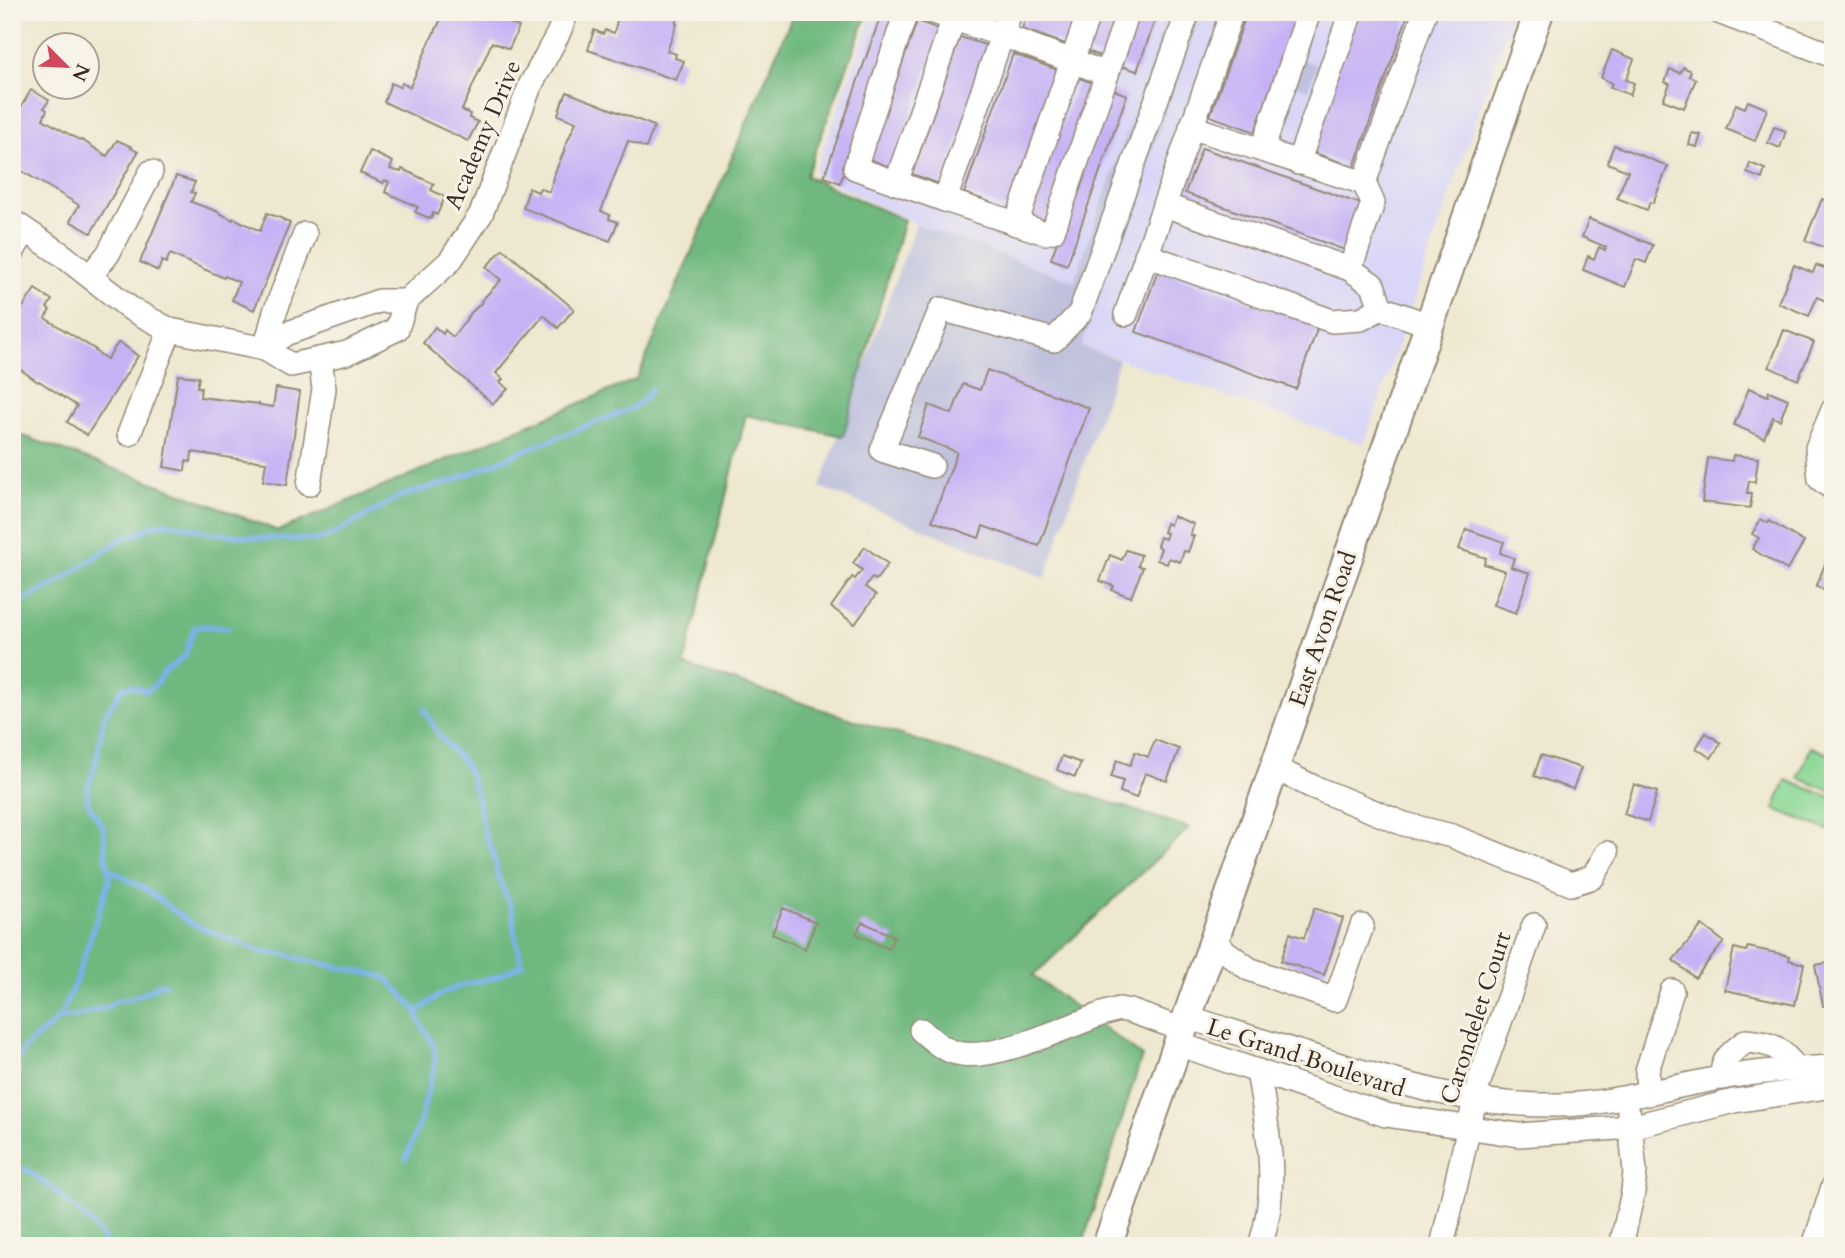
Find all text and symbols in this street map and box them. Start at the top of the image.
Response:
north arrow [32,32,102,102]
street label: Academy Drive [437,55,529,215]
text: N [65,60,96,86]
street label: East Avon Road [1281,547,1365,711]
street label: Carondelet Court [1433,927,1520,1109]
street label: Le Grand Boulevard [1203,1010,1409,1106]

